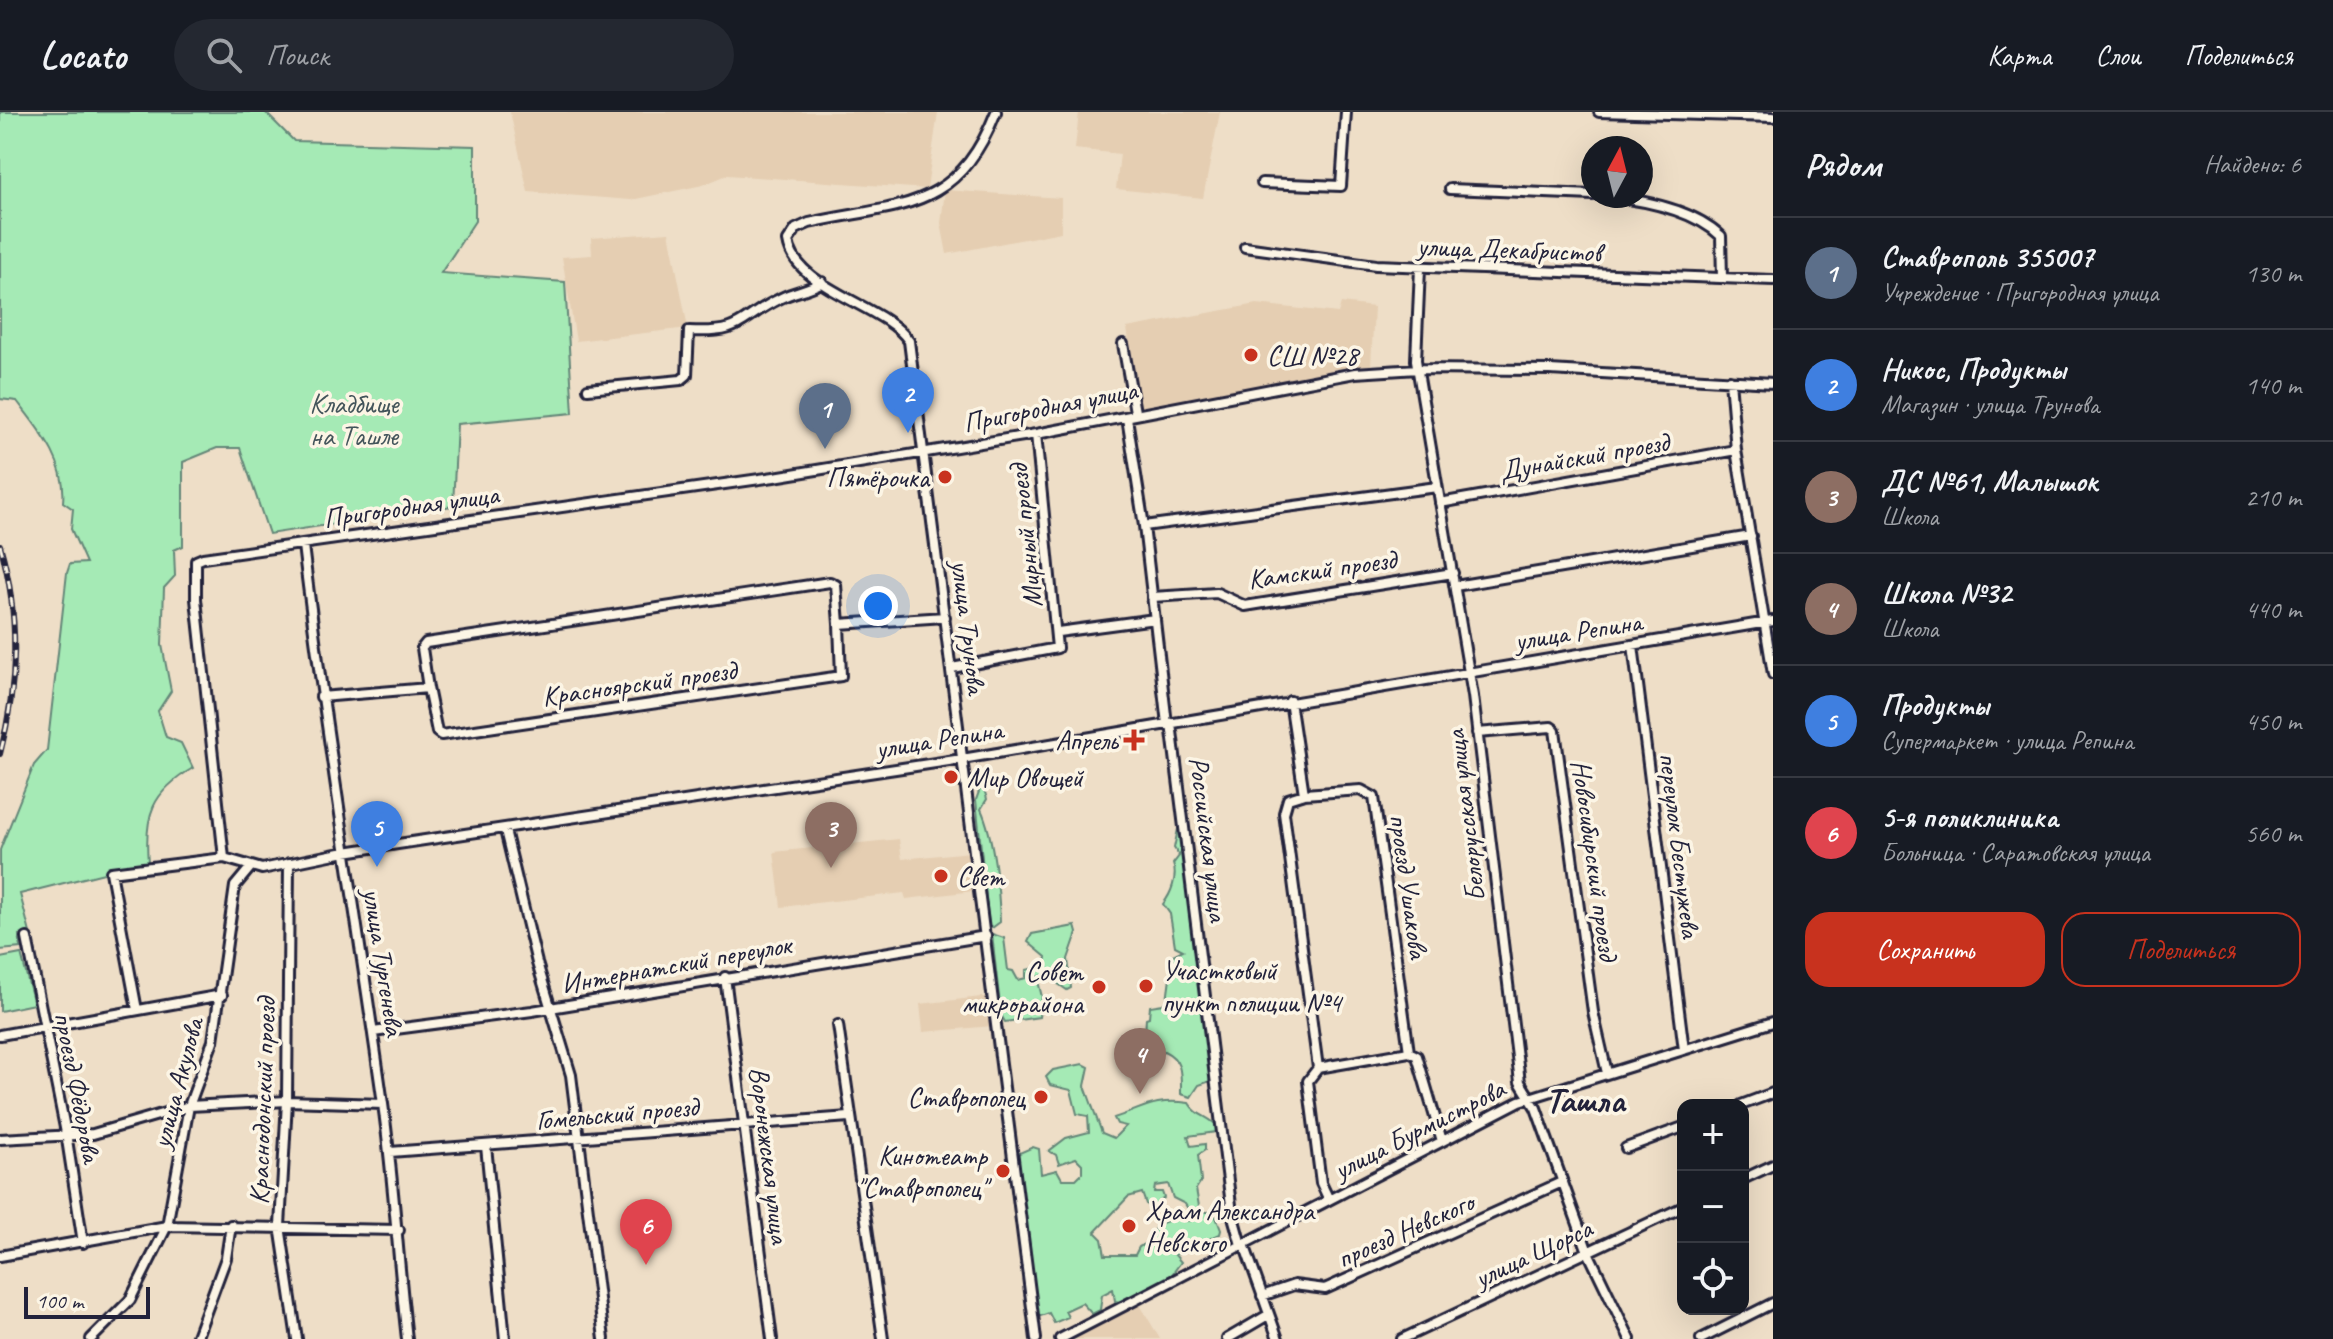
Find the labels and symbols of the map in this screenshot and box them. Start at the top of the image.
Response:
north arrow [1581,136,1653,208]
street label: улица Декабристов [1415,228,1606,270]
place label: СШ №28 [1267,338,1361,373]
marker: СШ №28 [1242,346,1260,364]
pin: 2 [882,367,934,433]
street label: Пригородная улица [960,372,1142,440]
pin: 1 [799,383,851,449]
park label: Кладбище на Ташле [310,386,400,453]
street label: Дунайский проезд [1497,423,1675,488]
place label: Пятёрочка [826,460,931,495]
street label: Мирный проезд [1000,460,1050,609]
marker: Пятёрочка [936,468,954,486]
street label: Пригородная улица [321,476,503,536]
street label: Камский проезд [1246,541,1401,597]
street label: улица Трунова [943,556,995,698]
your location [858,586,898,626]
street label: улица Репина [1510,603,1646,659]
street label: Красноярский проезд [540,652,741,714]
street label: улица Репина [871,711,1007,767]
place label: Апрель [1055,723,1120,758]
street label: Белорусская улица [1437,726,1493,904]
marker: Апрель [1125,731,1143,749]
street label: переулок Бестужева [1651,750,1709,941]
street label: Российская улица [1182,755,1237,925]
street label: Новосибирский проезд [1564,758,1627,966]
place label: Мир Овощей [967,760,1084,795]
marker: Мир Овощей [942,768,960,786]
pin: 5 [351,801,403,867]
pin: 3 [805,802,857,868]
street label: проезд Ушакова [1382,811,1437,962]
place label: Свет [957,859,1006,894]
marker: Свет [932,867,950,885]
street label: улица Тургенева [355,884,413,1040]
street label: Интернатский переулок [558,926,796,1001]
place label: Участковый пункт полиции №4 [1162,953,1344,1020]
place label: Совет микрорайона [962,954,1085,1021]
marker: Участковый пункт полиции №4 [1137,977,1155,995]
marker: Совет микрорайона [1090,978,1108,996]
street label: Краснодонский проезд [241,994,283,1205]
street label: проезд Фёдорова [46,1009,110,1168]
street label: улица Акулова [142,1012,212,1154]
pin: 4 [1114,1028,1166,1094]
street label: Воронежская улица [742,1065,798,1247]
street label: улица Бурмистрова [1326,1070,1512,1188]
district label: Ташла [1545,1077,1627,1123]
place label: Ставрополец [908,1080,1027,1115]
street label: Гомельский проезд [534,1088,703,1138]
marker: Ставрополец [1032,1088,1050,1106]
place label: Кинотеатр "Ставрополец" [856,1138,992,1205]
marker: Кинотеатр "Ставрополец" [994,1162,1012,1180]
street label: проезд Невского [1331,1183,1482,1276]
place label: Храм Александра Невского [1145,1193,1316,1260]
pin: 6 [620,1199,672,1265]
street label: улица Щорса [1467,1210,1599,1296]
marker: Храм Александра Невского [1120,1217,1138,1235]
scale bar [24,1283,150,1319]

